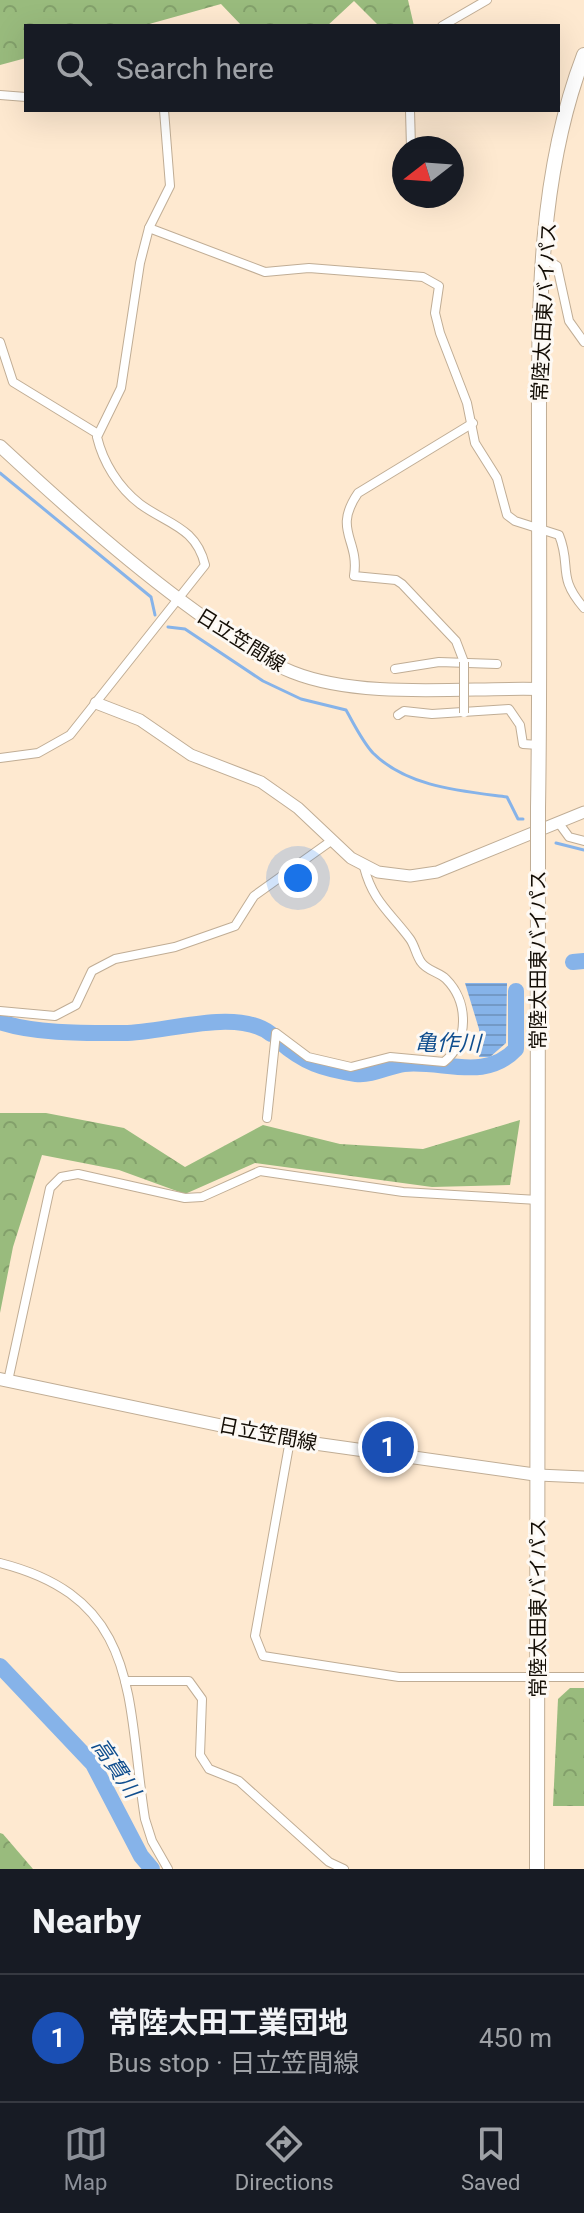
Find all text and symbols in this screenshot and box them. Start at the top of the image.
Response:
search box [24,24,560,112]
icon: search [52,46,96,90]
text: Search here [116,51,274,86]
north arrow [392,136,464,208]
street label: 常陸太田東バイパス [527,222,561,402]
street label: 日立笠間線 [192,603,290,677]
your location [278,858,318,898]
street label: 常陸太田東バイパス [526,870,550,1050]
water label: 亀作川 [415,1030,483,1056]
street label: 日立笠間線 [217,1413,319,1455]
pin: 1 [362,1417,414,1477]
street label: 常陸太田東バイパス [526,1518,550,1698]
water label: 高貫川 [87,1734,146,1804]
text: Nearby [32,1901,141,1941]
text: 常陸太田工業団地 [108,2005,348,2040]
text: 1 [51,2023,65,2053]
text: 450 m [479,2023,552,2053]
text: Bus stop · 日立笠間線 [108,2048,359,2078]
tab: Map [64,2122,108,2195]
tab: Directions [235,2122,334,2195]
tab: Saved [461,2122,520,2195]

